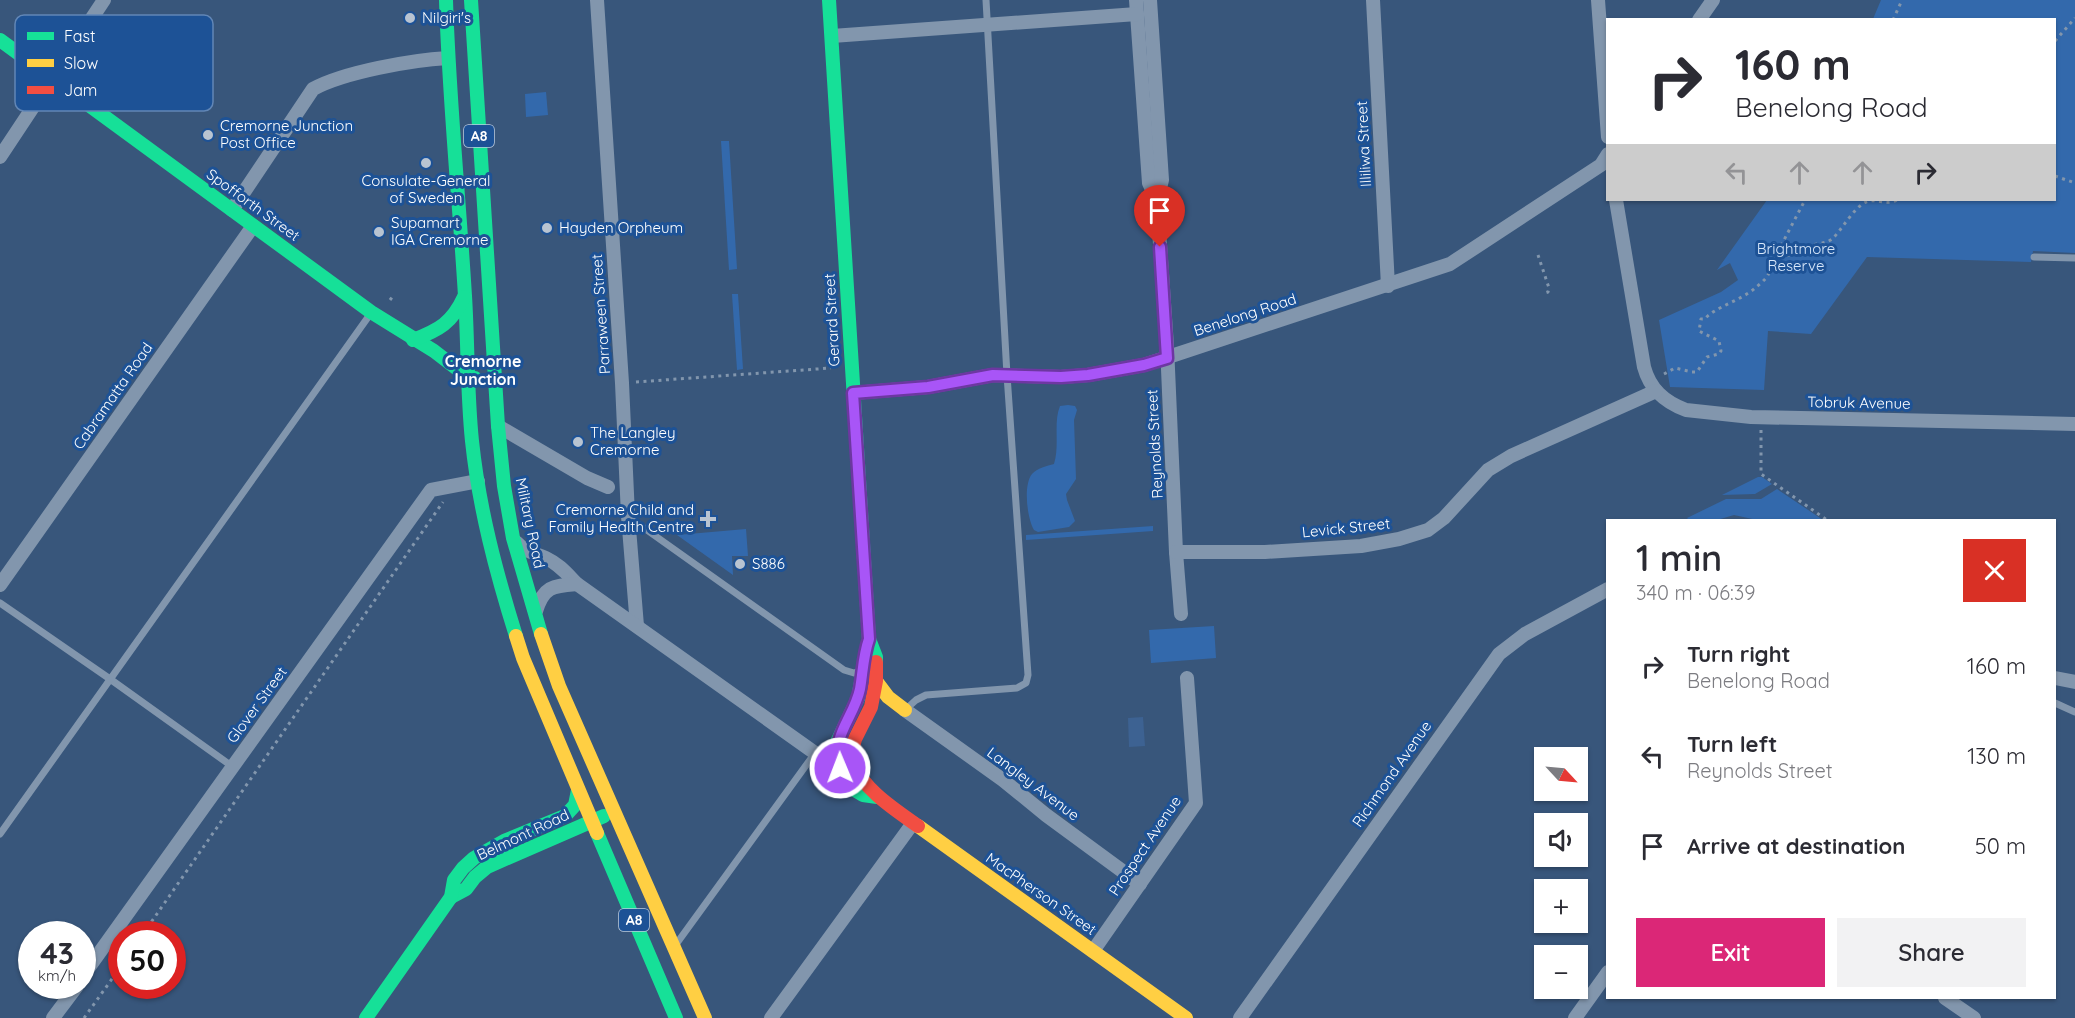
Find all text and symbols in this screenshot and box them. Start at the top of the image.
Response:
place label: Nilgiri's [422,8,471,27]
marker: Nilgiri's [403,11,417,25]
legend [15,15,213,111]
text: Fast [64,26,95,46]
text: 160 m [1735,38,1851,91]
icon: right [1636,42,1714,120]
text: Slow [64,53,98,73]
text: Jam [64,80,97,100]
text: Benelong Road [1735,90,1928,124]
street label: Illiliwa Street [1352,101,1375,187]
place label: Cremorne Junction Post Office [220,116,353,152]
road number: A8 [464,125,494,147]
marker: Cremorne Junction Post Office [201,128,215,142]
marker: Consulate-General of Sweden [419,156,433,170]
icon: left [1720,156,1753,189]
icon: ahead [1783,156,1816,189]
icon: ahead [1846,156,1879,189]
icon: right [1909,156,1942,189]
street label: Spofforth Street [203,164,304,245]
place label: Consulate-General of Sweden [361,171,491,207]
pin [1134,185,1185,247]
icon: arrive [1143,194,1176,227]
place label: Supamart IGA Cremorne [391,213,488,249]
place label: Hayden Orpheum [559,218,683,237]
marker: Hayden Orpheum [540,221,554,235]
marker: Supamart IGA Cremorne [372,225,386,239]
park label: Brightmore Reserve [1757,239,1835,275]
street label: Parraween Street [587,253,614,375]
street label: Gerard Street [820,273,843,367]
street label: Benelong Road [1191,289,1299,340]
street label: Cabramatta Road [69,339,157,453]
district label: Cremorne Junction [445,351,521,389]
street label: Reynolds Street [1142,389,1167,499]
street label: Tobruk Avenue [1807,392,1911,413]
place label: The Langley Cremorne [590,423,675,459]
marker: The Langley Cremorne [571,435,585,449]
street label: Military Road [512,476,549,570]
place label: Cremorne Child and Family Health Centre [549,500,694,536]
marker: Cremorne Child and Family Health Centre [699,510,717,528]
street label: Levick Street [1301,513,1391,542]
text: 1 min [1636,535,1722,580]
button: close [1963,539,2026,602]
place label: S886 [752,554,785,573]
marker: S886 [733,557,747,571]
text: 340 m · 06:39 [1636,580,1755,605]
text: Turn right [1687,640,1791,668]
icon: right [1636,650,1669,683]
text: 160 m [1967,652,2026,680]
street label: Glover Street [222,663,291,747]
text: Benelong Road [1687,668,1830,693]
street label: Richmond Avenue [1348,717,1435,831]
text: Turn left [1687,730,1777,758]
position arrow [808,736,872,800]
icon: left [1636,740,1669,773]
text: 130 m [1967,742,2026,770]
street label: Langley Avenue [983,743,1083,825]
north arrow [1534,747,1588,801]
map controls [1534,747,1588,999]
text: Reynolds Street [1687,758,1833,783]
street label: Prospect Avenue [1104,792,1185,899]
street label: Belmont Road [474,805,572,864]
button: sound [1534,813,1588,867]
icon: arrive [1636,830,1669,863]
text: Arrive at destination [1687,832,1905,860]
text: 50 m [1975,832,2026,860]
street label: MacPherson Street [982,848,1100,939]
button: + [1534,879,1588,933]
road number: A8 [619,909,649,931]
button: Exit [1636,918,1825,987]
button: Share [1837,918,2026,987]
speed limit sign: 50 [108,921,186,999]
text: 43 [40,934,74,972]
button: − [1534,945,1588,999]
text: km/h [38,966,76,985]

